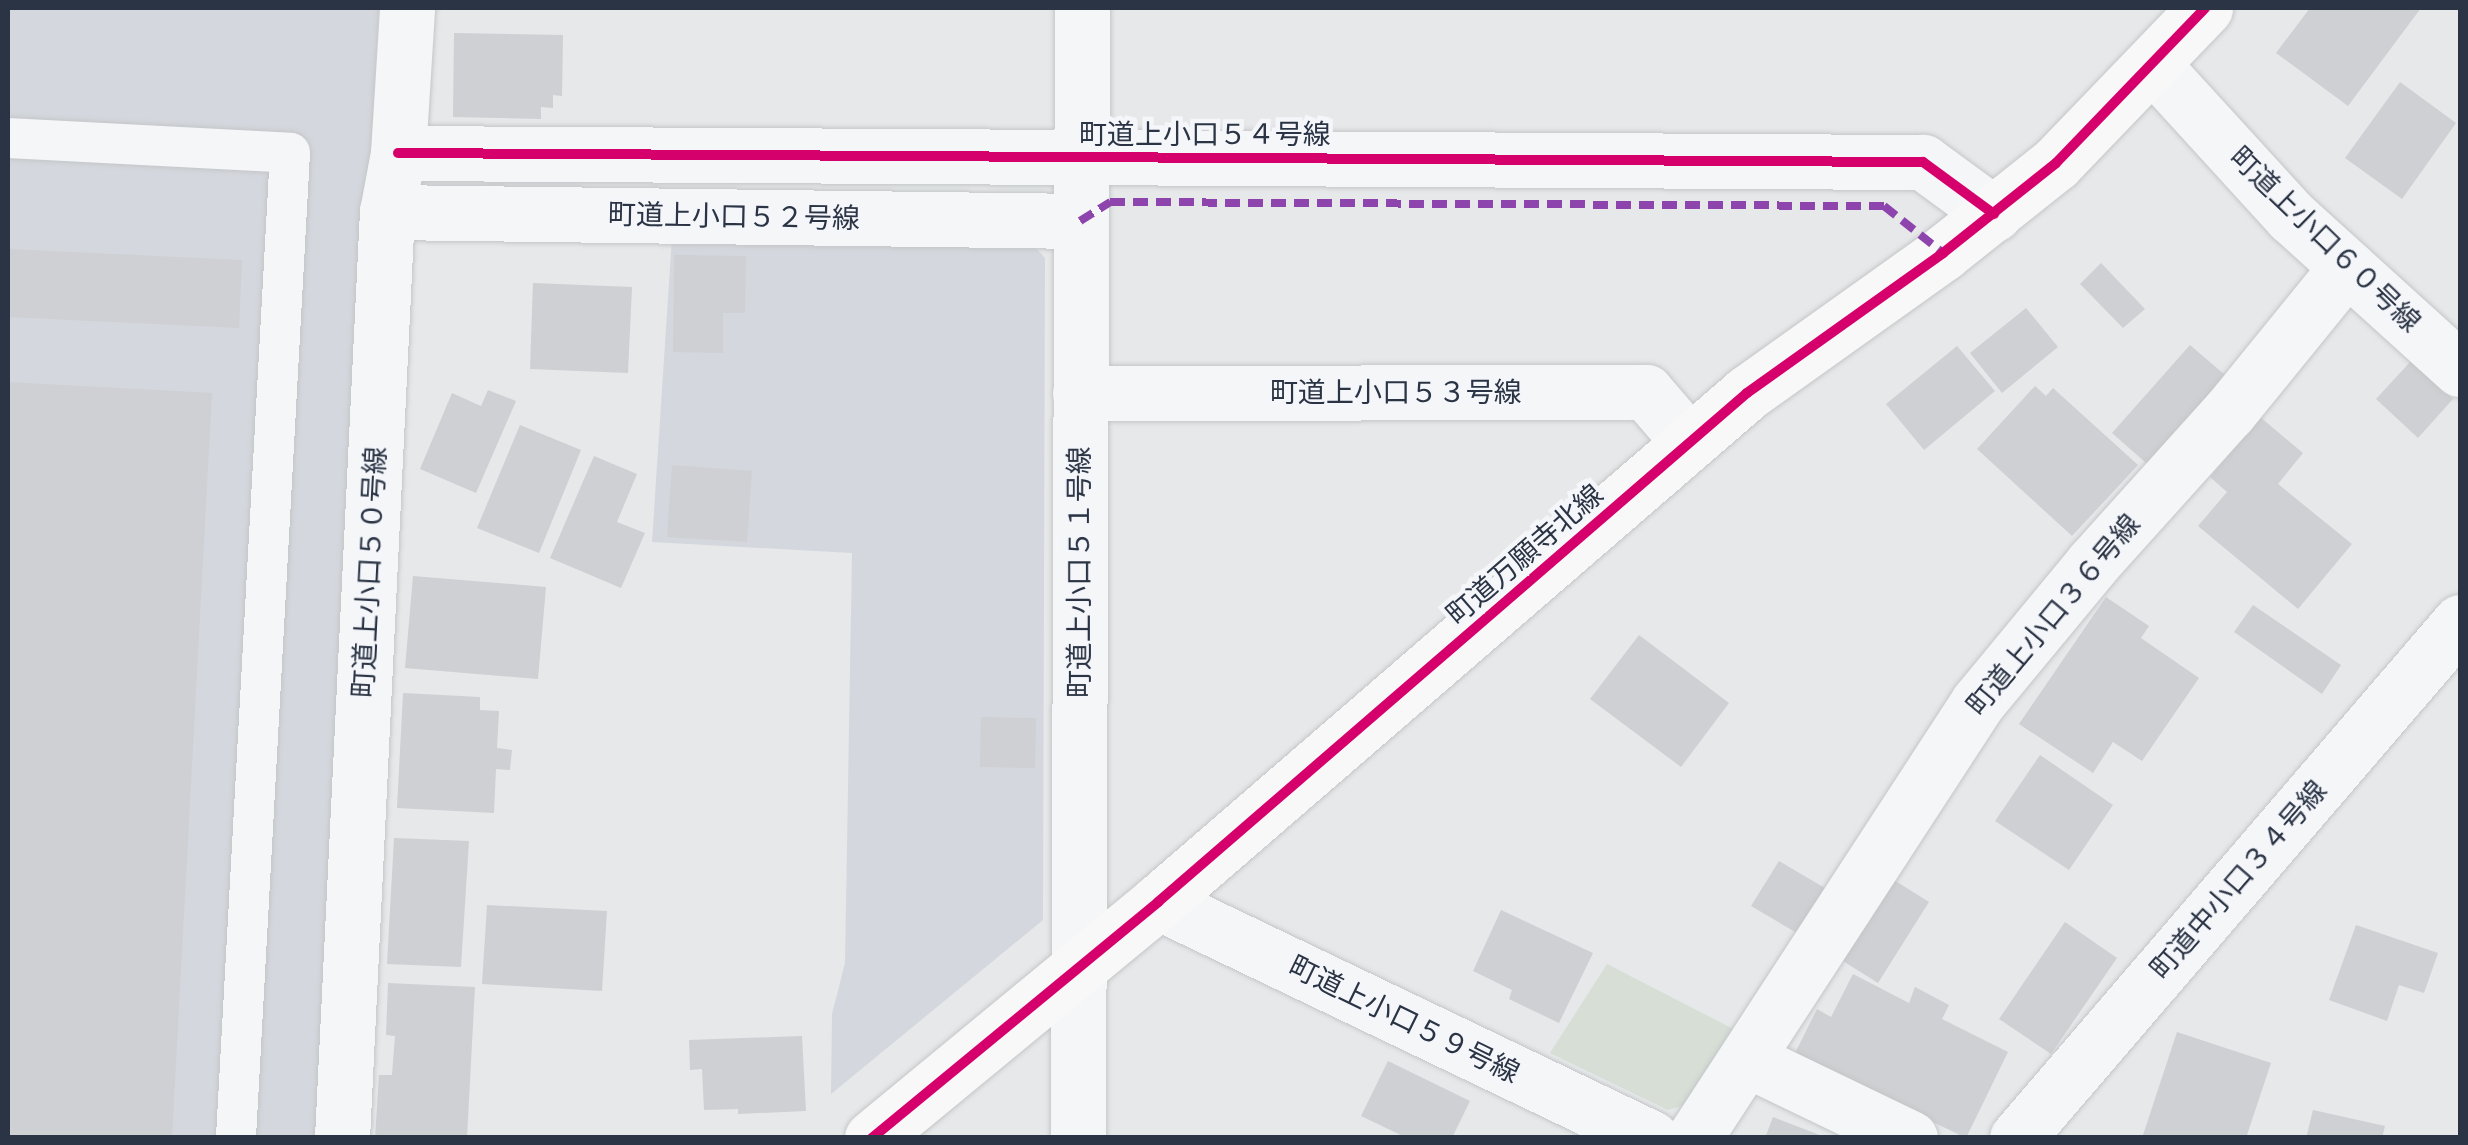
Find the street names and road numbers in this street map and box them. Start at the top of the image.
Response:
street label: 町道上小口５４号線 [1079,118,1331,152]
street label: 町道上小口６０号線 [2223,140,2427,340]
street label: 町道上小口５２号線 [608,198,860,236]
street label: 町道上小口５３号線 [1270,376,1522,410]
street label: 町道上小口５０号線 [347,445,393,699]
street label: 町道上小口５１号線 [1063,446,1097,698]
street label: 町道万願寺北線 [1440,478,1610,632]
street label: 町道上小口３６号線 [1960,508,2148,722]
street label: 町道中小口３４号線 [2144,774,2334,986]
street label: 町道上小口５９号線 [1283,950,1525,1090]

